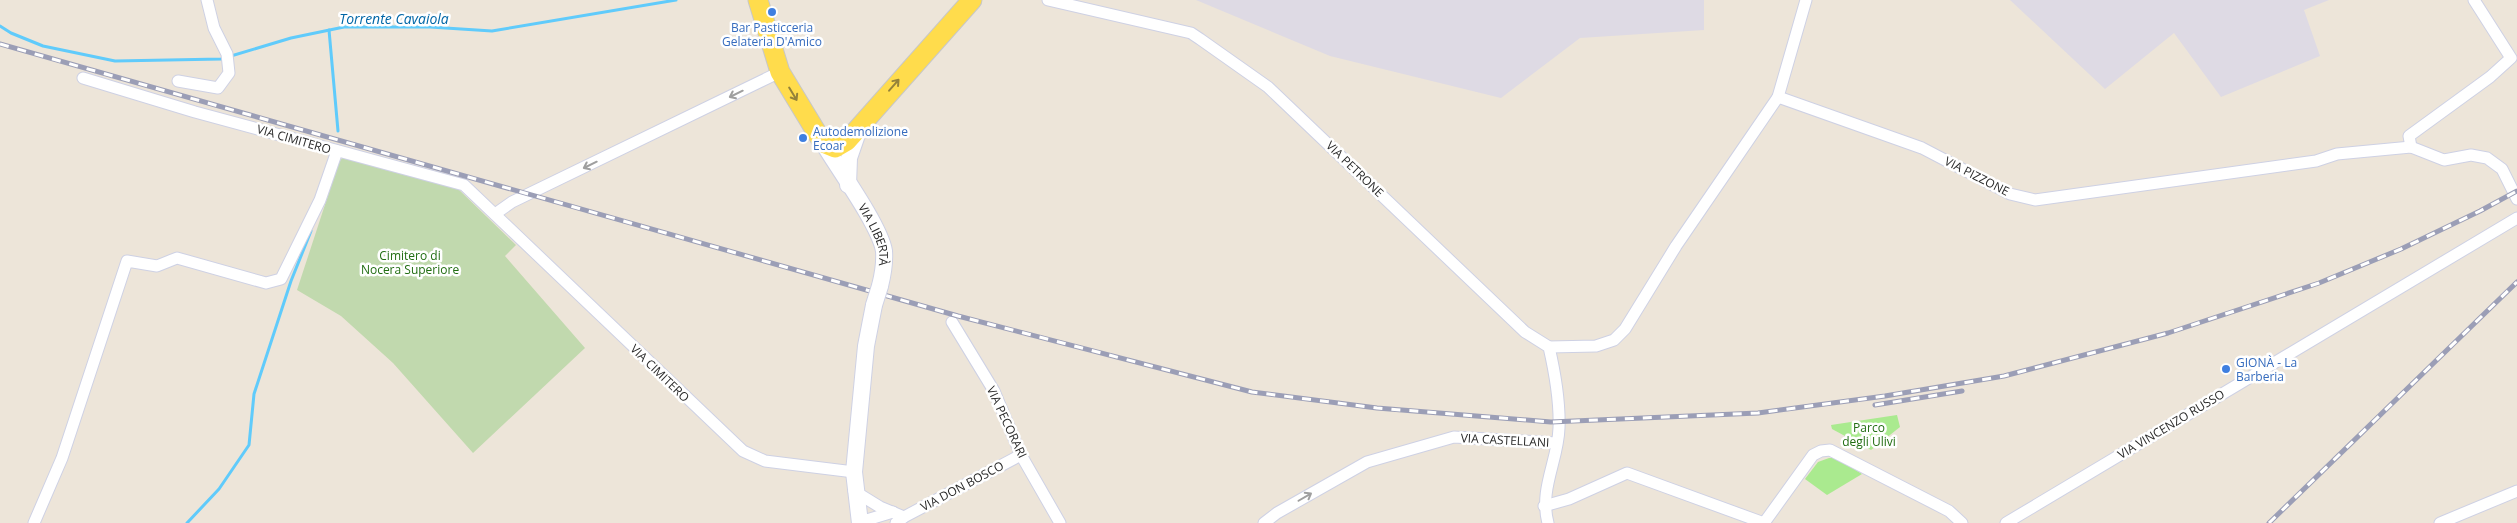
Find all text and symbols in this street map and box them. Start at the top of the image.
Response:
marker: Bar Pasticceria Gelateria D'Amico [766,6,778,18]
water label: Torrente Cavaiola [339,9,449,28]
place label: Bar Pasticceria Gelateria D'Amico [722,19,822,50]
one-way arrow [888,79,900,92]
one-way arrow [789,87,799,101]
one-way arrow [729,90,744,99]
street label: VIA CIMITERO [255,120,333,158]
place label: Autodemolizione Ecoar [813,123,908,154]
marker: Autodemolizione Ecoar [797,132,809,144]
street label: VIA PETRONE [1322,137,1388,201]
street label: VIA PIZZONE [1942,152,2012,200]
one-way arrow [583,161,598,170]
street label: VIA LIBERTÀ [855,200,893,267]
park label: Cimitero di Nocera Superiore [361,247,459,278]
street label: VIA CIMITERO [627,340,693,406]
place label: GIONÀ - La Barberia [2236,354,2297,385]
marker: GIONÀ - La Barberia [2220,363,2232,375]
street label: VIA PECORARI [983,383,1031,461]
street label: VIA VINCENZO RUSSO [2114,385,2228,463]
park label: Parco degli Ulivi [1842,419,1896,450]
street label: VIA CASTELLANI [1460,429,1550,451]
street label: VIA DON BOSCO [917,457,1007,515]
one-way arrow [1298,492,1313,502]

